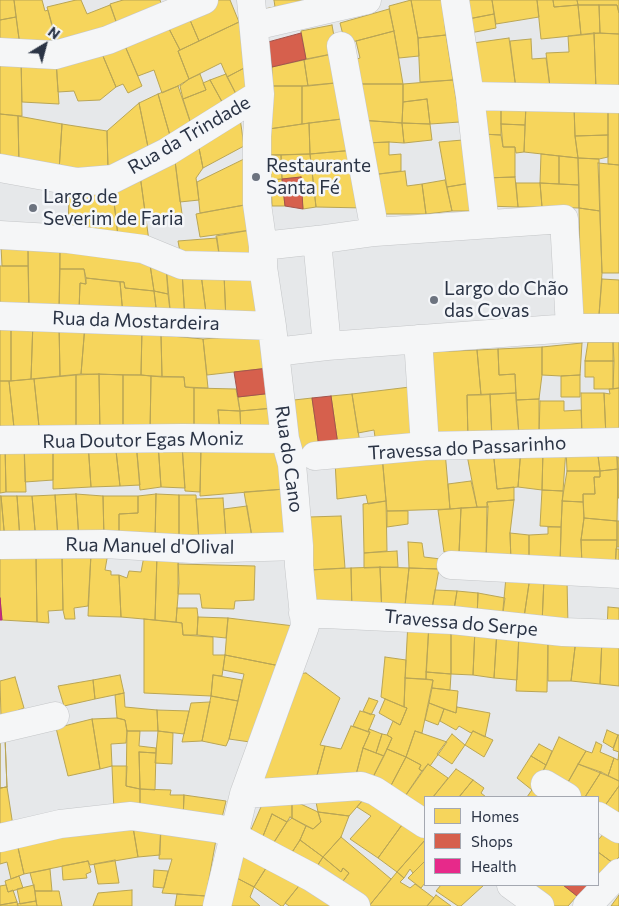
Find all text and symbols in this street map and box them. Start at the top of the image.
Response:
north arrow [20,20,70,70]
text: N [45,23,64,43]
street label: Rua da Trindade [124,91,254,179]
place label: Restaurante Santa Fé [266,155,371,199]
marker: Restaurante Santa Fé [250,171,262,183]
place label: Largo de Severim de Faria [43,186,184,230]
marker: Largo de Severim de Faria [27,202,39,214]
place label: Largo do Chão das Covas [444,278,569,322]
marker: Largo do Chão das Covas [428,294,440,306]
street label: Rua da Mostardeira [52,307,220,335]
street label: Rua do Cano [270,404,308,514]
street label: Rua Doutor Egas Moniz [42,427,244,453]
street label: Travessa do Passarinho [367,431,567,465]
street label: Rua Manuel d'Olival [65,533,235,559]
street label: Travessa do Serpe [383,605,539,641]
legend [424,796,599,886]
text: Homes [471,807,519,825]
text: Shops [471,832,513,850]
text: Health [471,857,517,875]

